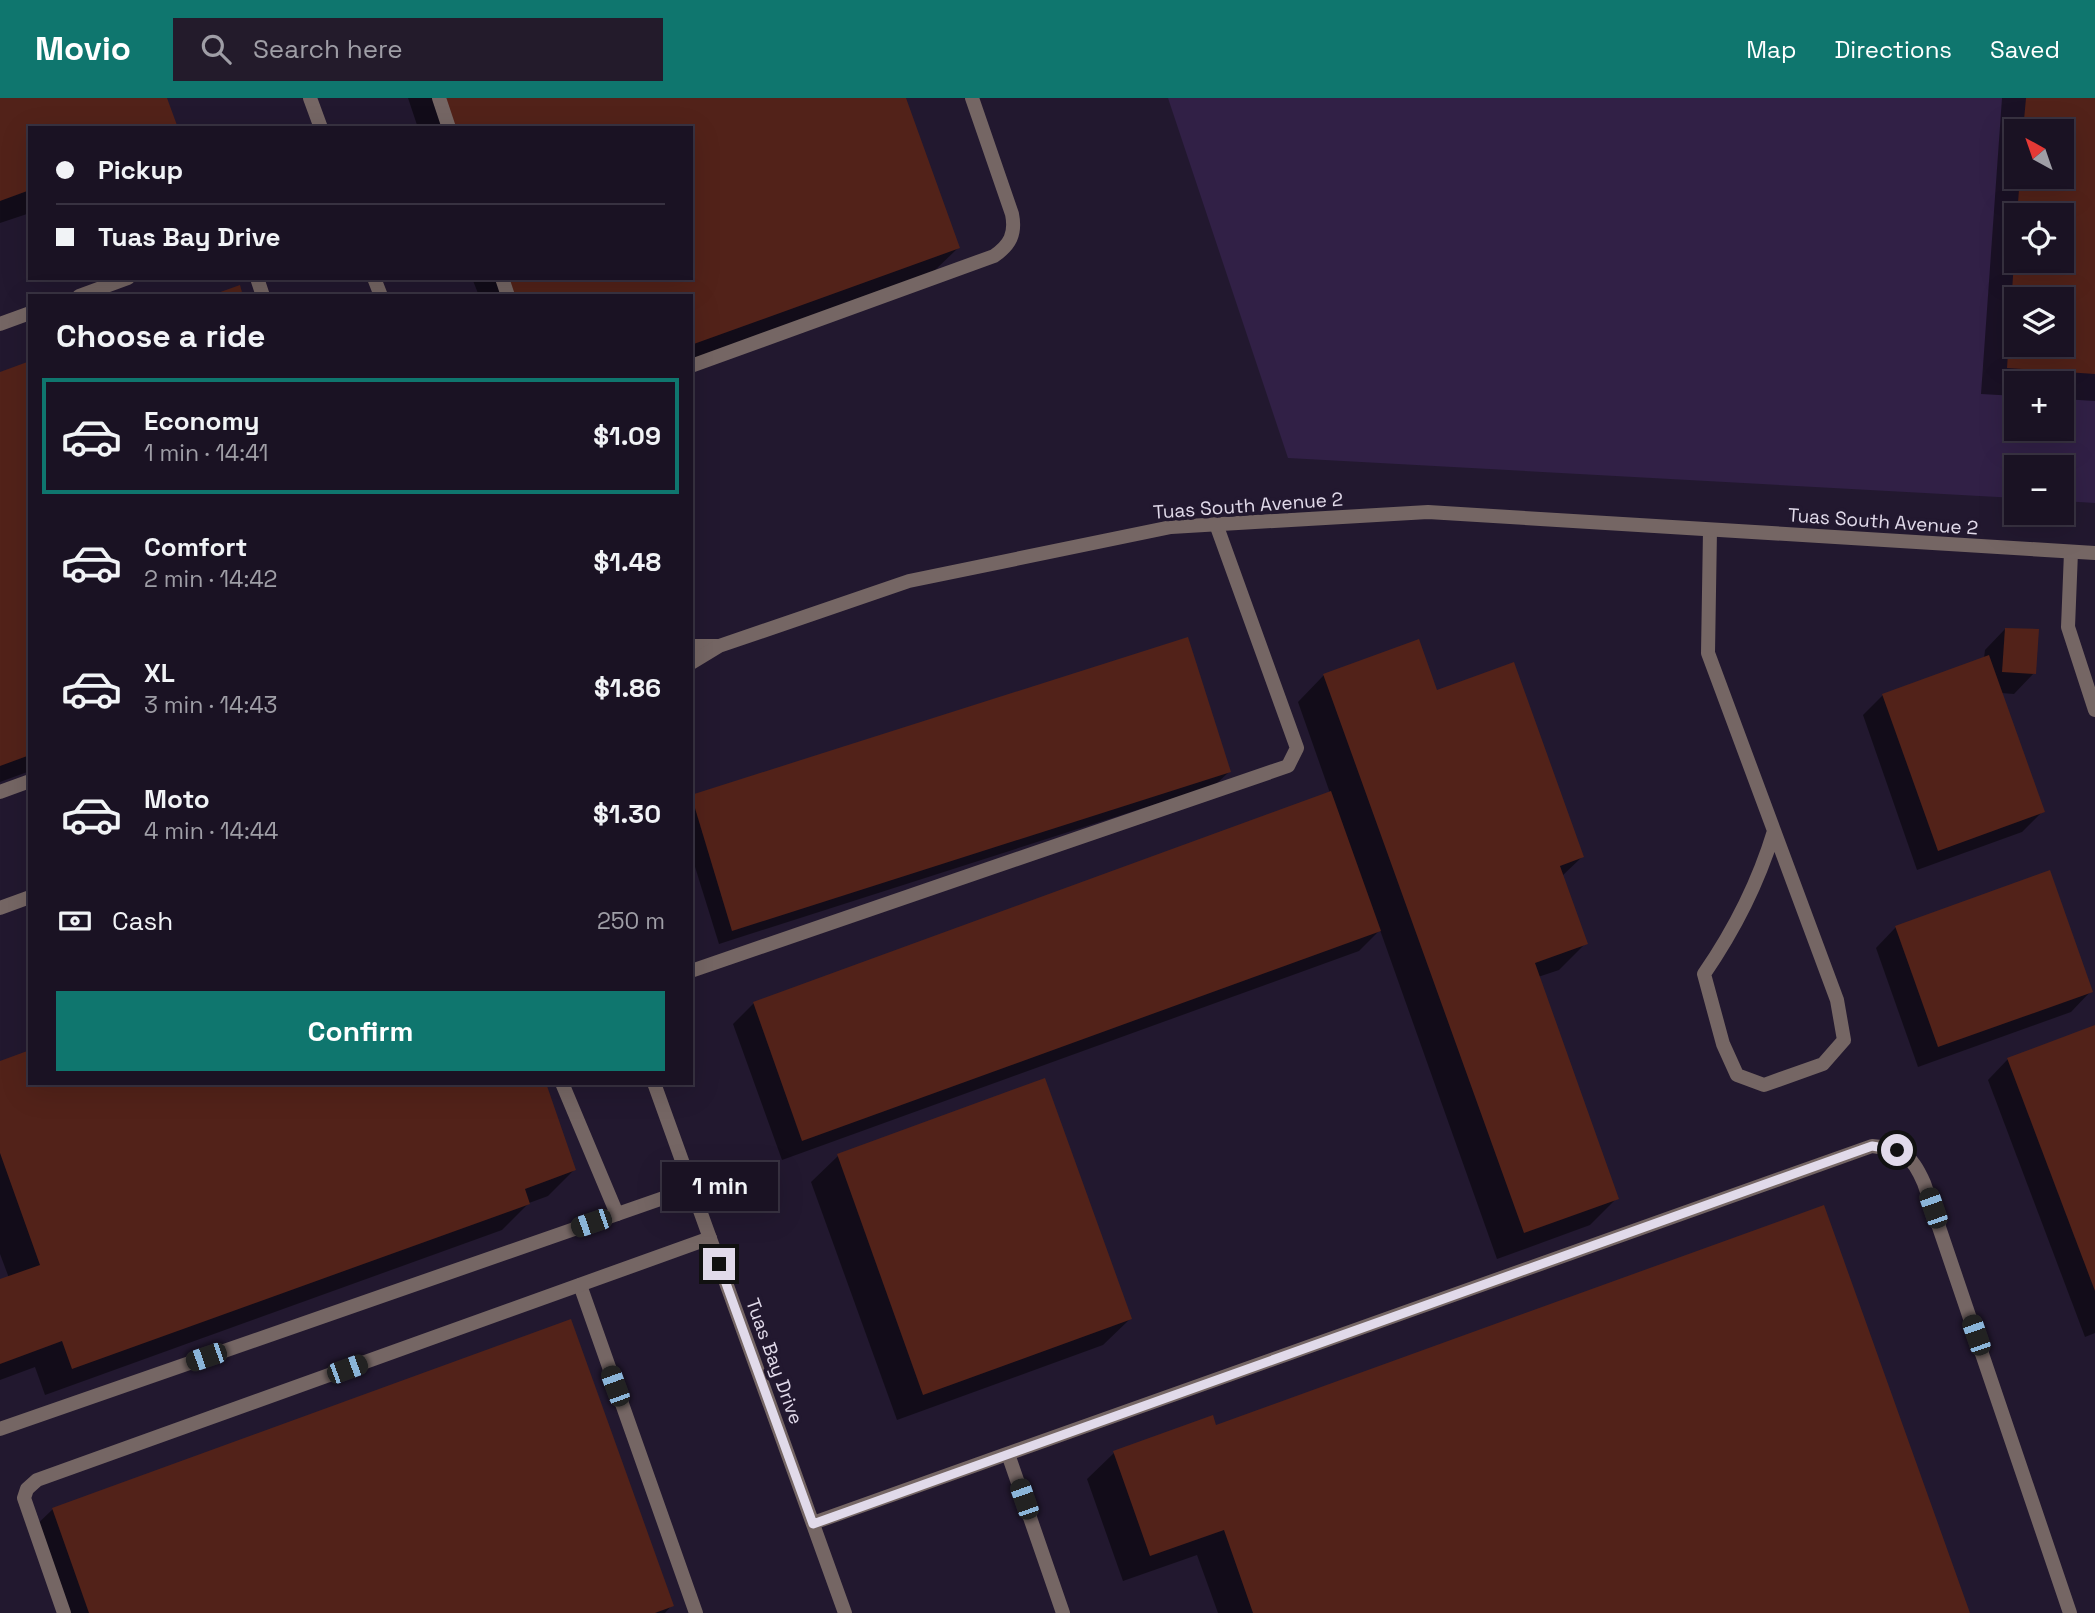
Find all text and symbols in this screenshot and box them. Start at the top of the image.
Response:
search box [173,18,663,81]
text: Movio [35,28,131,70]
icon: search [197,30,235,68]
text: Search here [253,32,403,66]
text: Map [1746,34,1796,65]
text: Directions [1834,34,1952,65]
text: Saved [1990,34,2060,65]
north arrow [2004,119,2074,189]
map controls [2004,119,2074,525]
text: Pickup [98,153,183,187]
button: locate [2004,203,2074,273]
text: Tuas Bay Drive [98,220,281,254]
button: layers [2004,287,2074,357]
text: Choose a ride [56,316,266,356]
button: + [2004,371,2074,441]
text: Economy [144,404,260,438]
icon: car [60,405,123,468]
text: $1.09 [593,419,661,453]
text: 1 min · 14:41 [144,438,268,468]
button: − [2004,455,2074,525]
street label: Tuas South Avenue 2 [1152,486,1344,525]
street label: Tuas South Avenue 2 [1787,502,1979,541]
text: Comfort [144,530,247,564]
icon: car [60,531,123,594]
text: $1.48 [594,545,661,579]
text: 2 min · 14:42 [144,564,277,594]
text: XL [144,656,175,690]
icon: car [60,657,123,720]
text: $1.86 [594,671,661,705]
text: 3 min · 14:43 [144,690,278,720]
text: Moto [144,782,210,816]
icon: car [60,783,123,846]
text: $1.30 [593,797,661,831]
text: 4 min · 14:44 [144,816,278,846]
icon: cash [56,902,94,940]
text: Cash [112,904,173,938]
text: 250 m [597,906,665,936]
button: Confirm [56,991,665,1071]
route start [1881,1134,1913,1166]
callout: 1 min [661,1162,777,1212]
text: 1 min [692,1171,748,1201]
car [1917,1185,1950,1231]
car [568,1206,615,1240]
route end [703,1248,735,1280]
street label: Tuas Bay Drive [740,1295,809,1428]
car [1960,1312,1993,1358]
car [183,1340,230,1374]
car [324,1352,371,1386]
car [598,1363,633,1409]
car [1008,1476,1041,1522]

